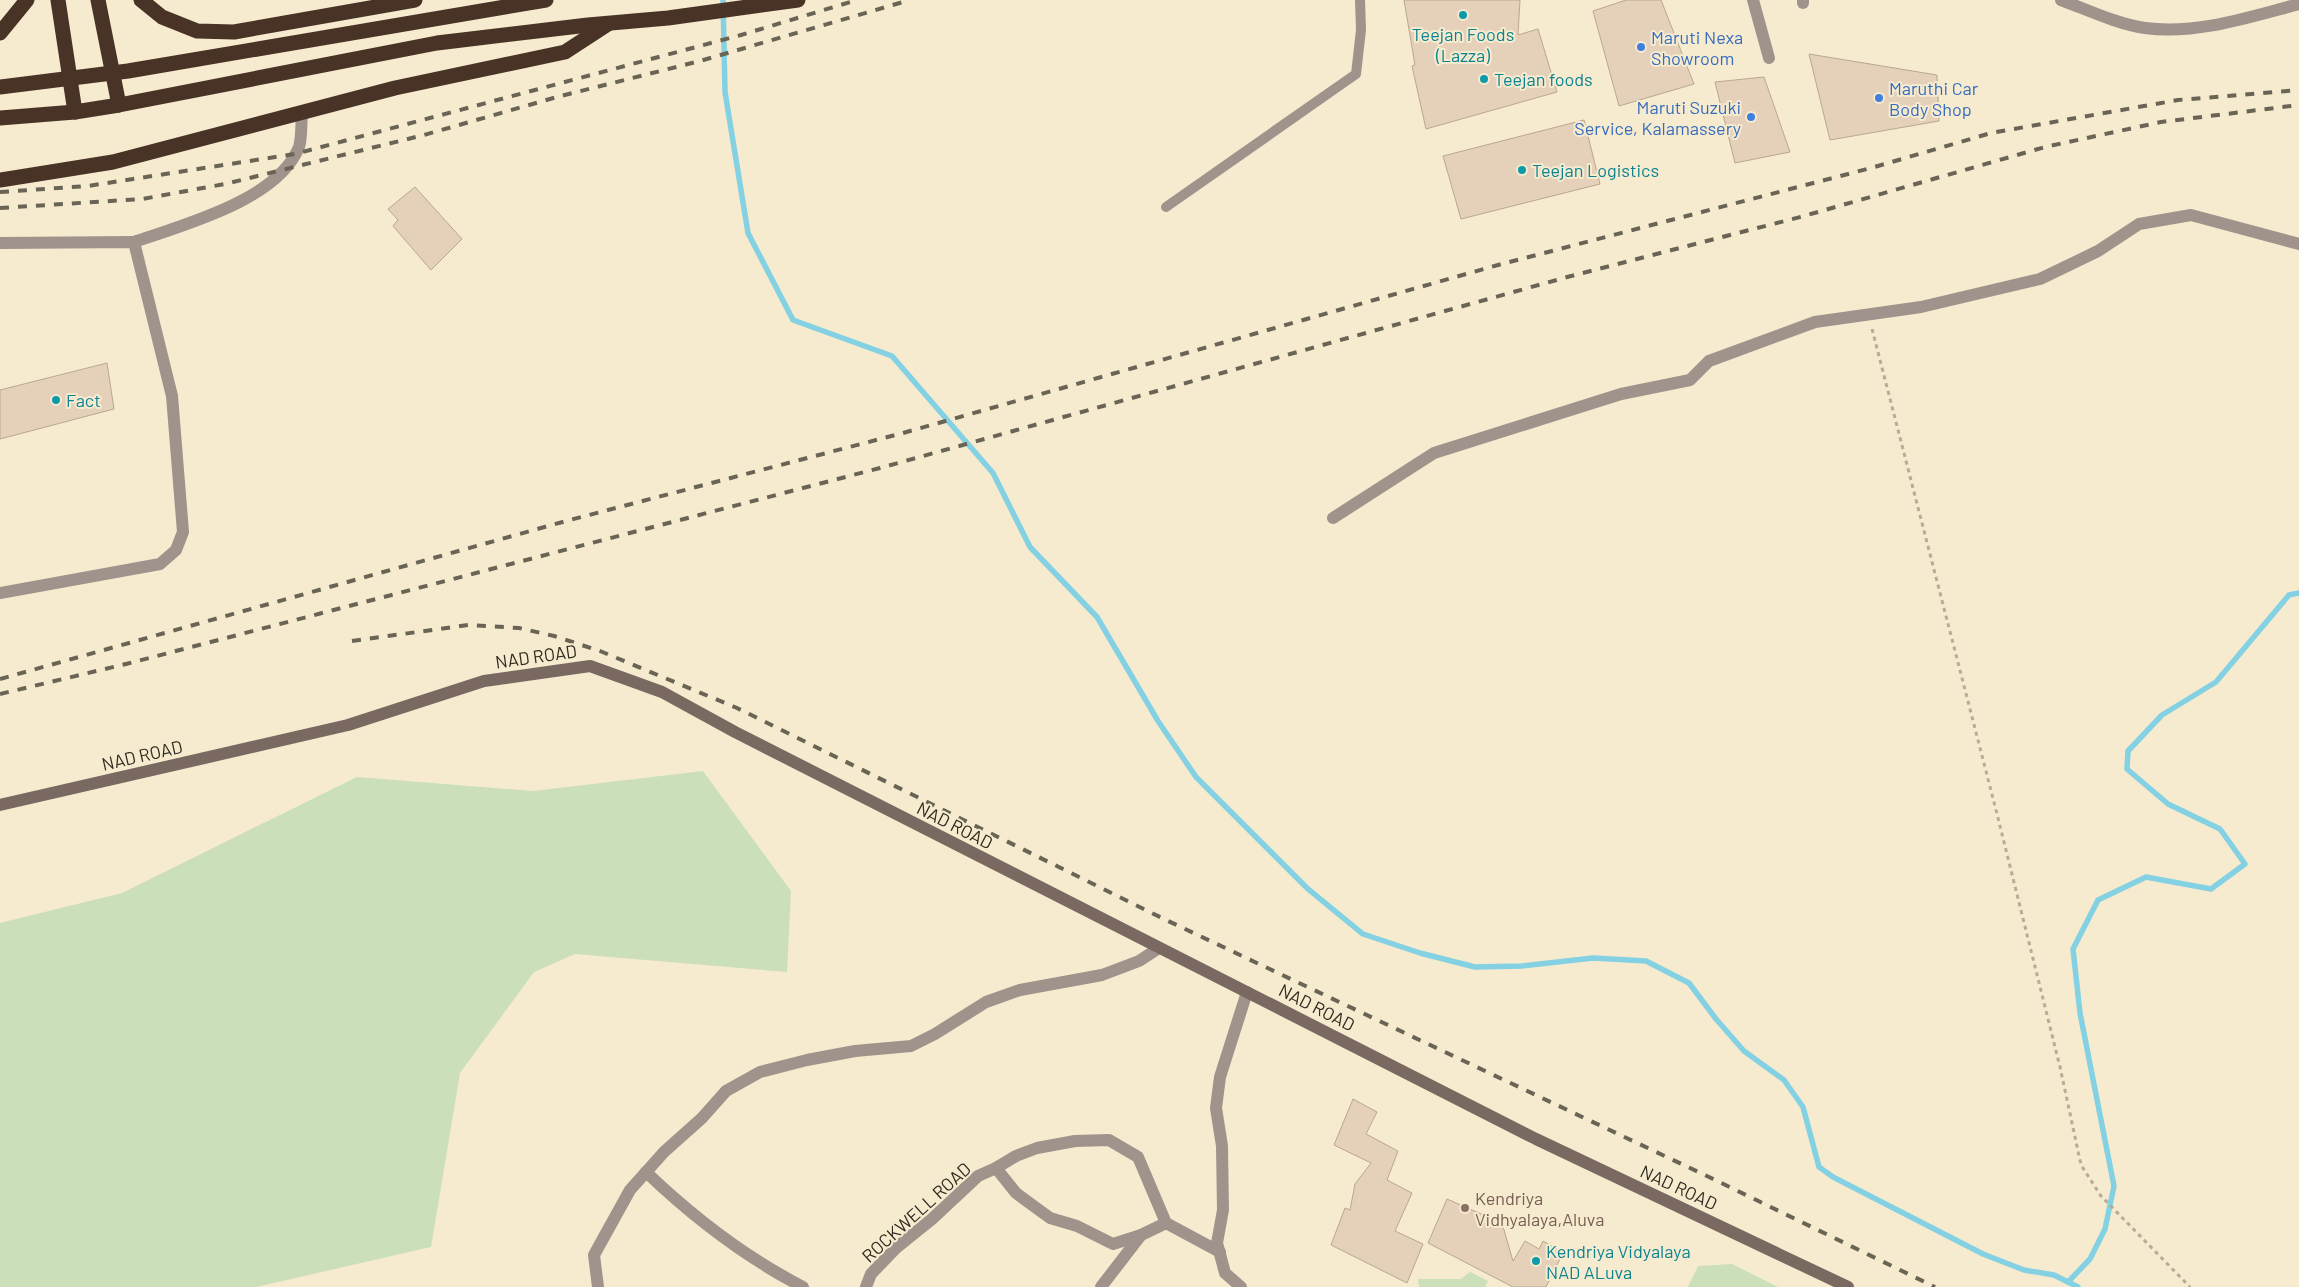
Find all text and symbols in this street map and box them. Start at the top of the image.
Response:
marker: Teejan Foods (Lazza) [1457,9,1469,21]
place label: Teejan Foods (Lazza) [1412,23,1514,66]
place label: Maruti Nexa Showroom [1651,26,1743,69]
marker: Maruti Nexa Showroom [1635,41,1647,53]
place label: Teejan foods [1494,68,1593,90]
marker: Teejan foods [1478,73,1490,85]
place label: Maruthi Car Body Shop [1889,77,1979,120]
marker: Maruthi Car Body Shop [1873,92,1885,104]
place label: Maruti Suzuki Service, Kalamassery [1574,96,1741,139]
marker: Maruti Suzuki Service, Kalamassery [1745,111,1757,123]
place label: Teejan Logistics [1532,159,1659,181]
marker: Teejan Logistics [1516,164,1528,176]
place label: Fact [66,389,101,411]
marker: Fact [50,394,62,406]
street label: NAD ROAD [494,639,578,673]
street label: NAD ROAD [100,735,184,775]
street label: NAD ROAD [913,797,997,853]
street label: NAD ROAD [1275,979,1359,1035]
street label: ROCKWELL ROAD [857,1157,975,1267]
street label: NAD ROAD [1637,1160,1721,1214]
place label: Kendriya Vidhyalaya,Aluva [1475,1187,1604,1230]
marker: Kendriya Vidhyalaya,Aluva [1459,1202,1471,1214]
place label: Kendriya Vidyalaya NAD ALuva [1546,1240,1691,1283]
marker: Kendriya Vidyalaya NAD ALuva [1530,1255,1542,1267]

